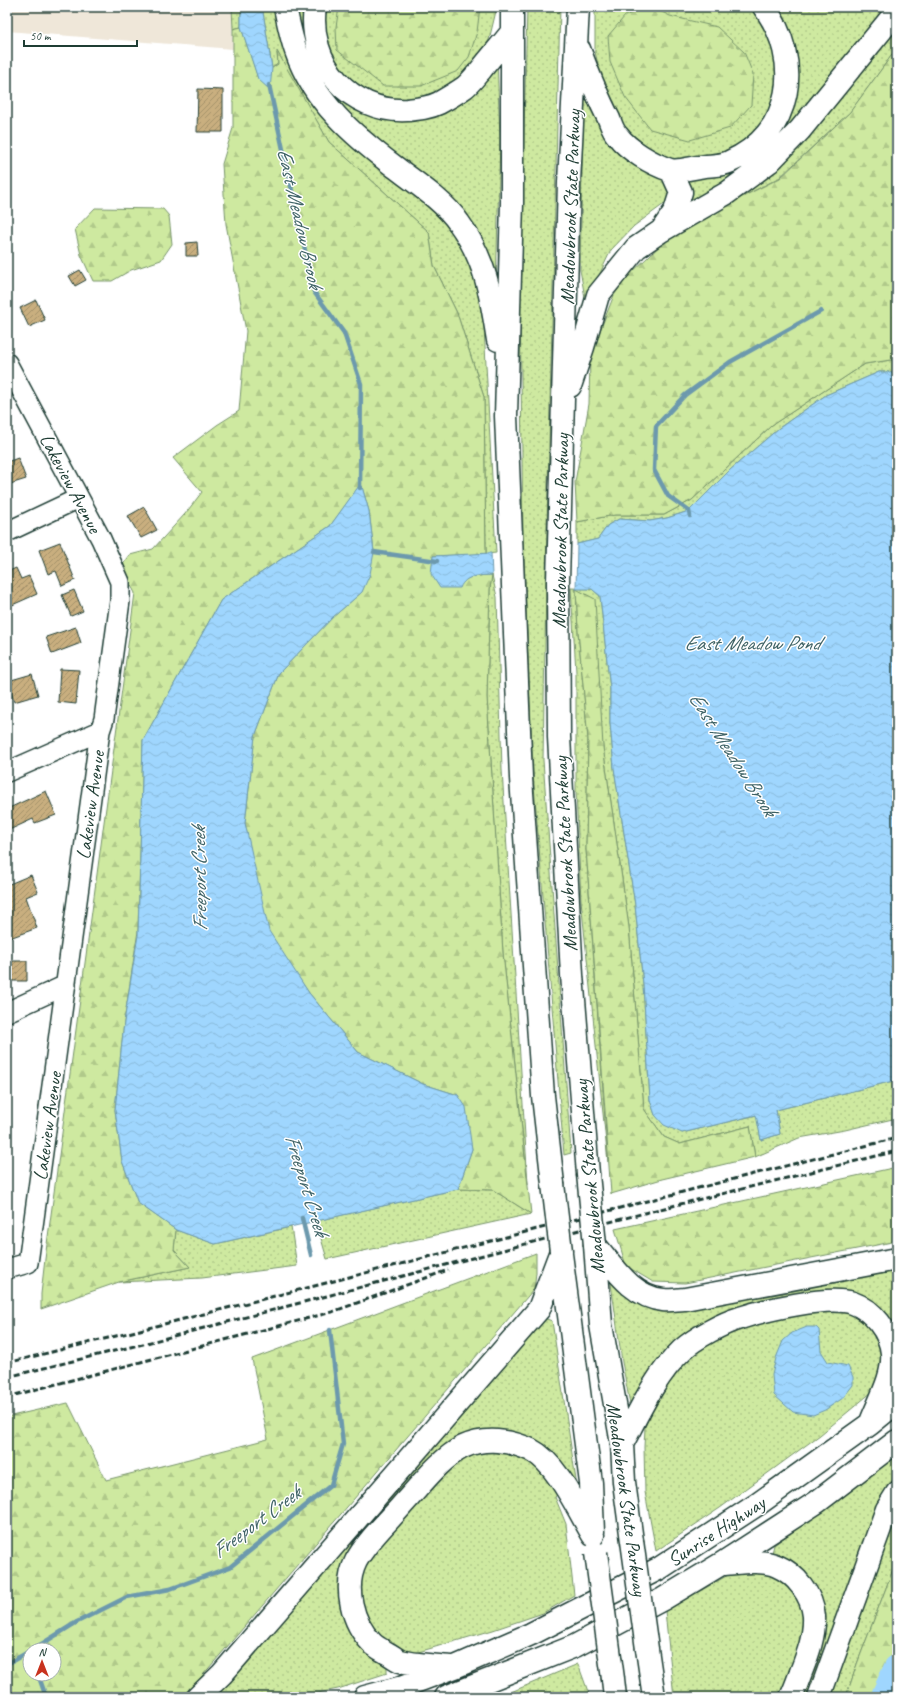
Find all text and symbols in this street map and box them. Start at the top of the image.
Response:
scale bar [24,22,137,48]
text: 50 m [30,28,52,44]
street label: Meadowbrook State Parkway [555,108,586,305]
water label: East Meadow Brook [271,146,330,295]
street label: Lakeview Avenue [34,429,108,539]
street label: Meadowbrook State Parkway [546,432,575,629]
water label: East Meadow Pond [684,630,827,656]
water label: East Meadow Brook [683,687,785,824]
street label: Lakeview Avenue [71,748,111,861]
street label: Meadowbrook State Parkway [548,755,583,952]
water label: Freeport Creek [185,822,213,931]
street label: Lakeview Avenue [28,1069,68,1182]
street label: Meadowbrook State Parkway [568,1078,610,1275]
water label: Freeport Creek [279,1131,336,1243]
street label: Meadowbrook State Parkway [601,1401,653,1599]
water label: Freeport Creek [207,1478,309,1564]
street label: Sunrise Highway [663,1489,772,1572]
north arrow [22,1642,62,1682]
text: N [39,1645,48,1659]

